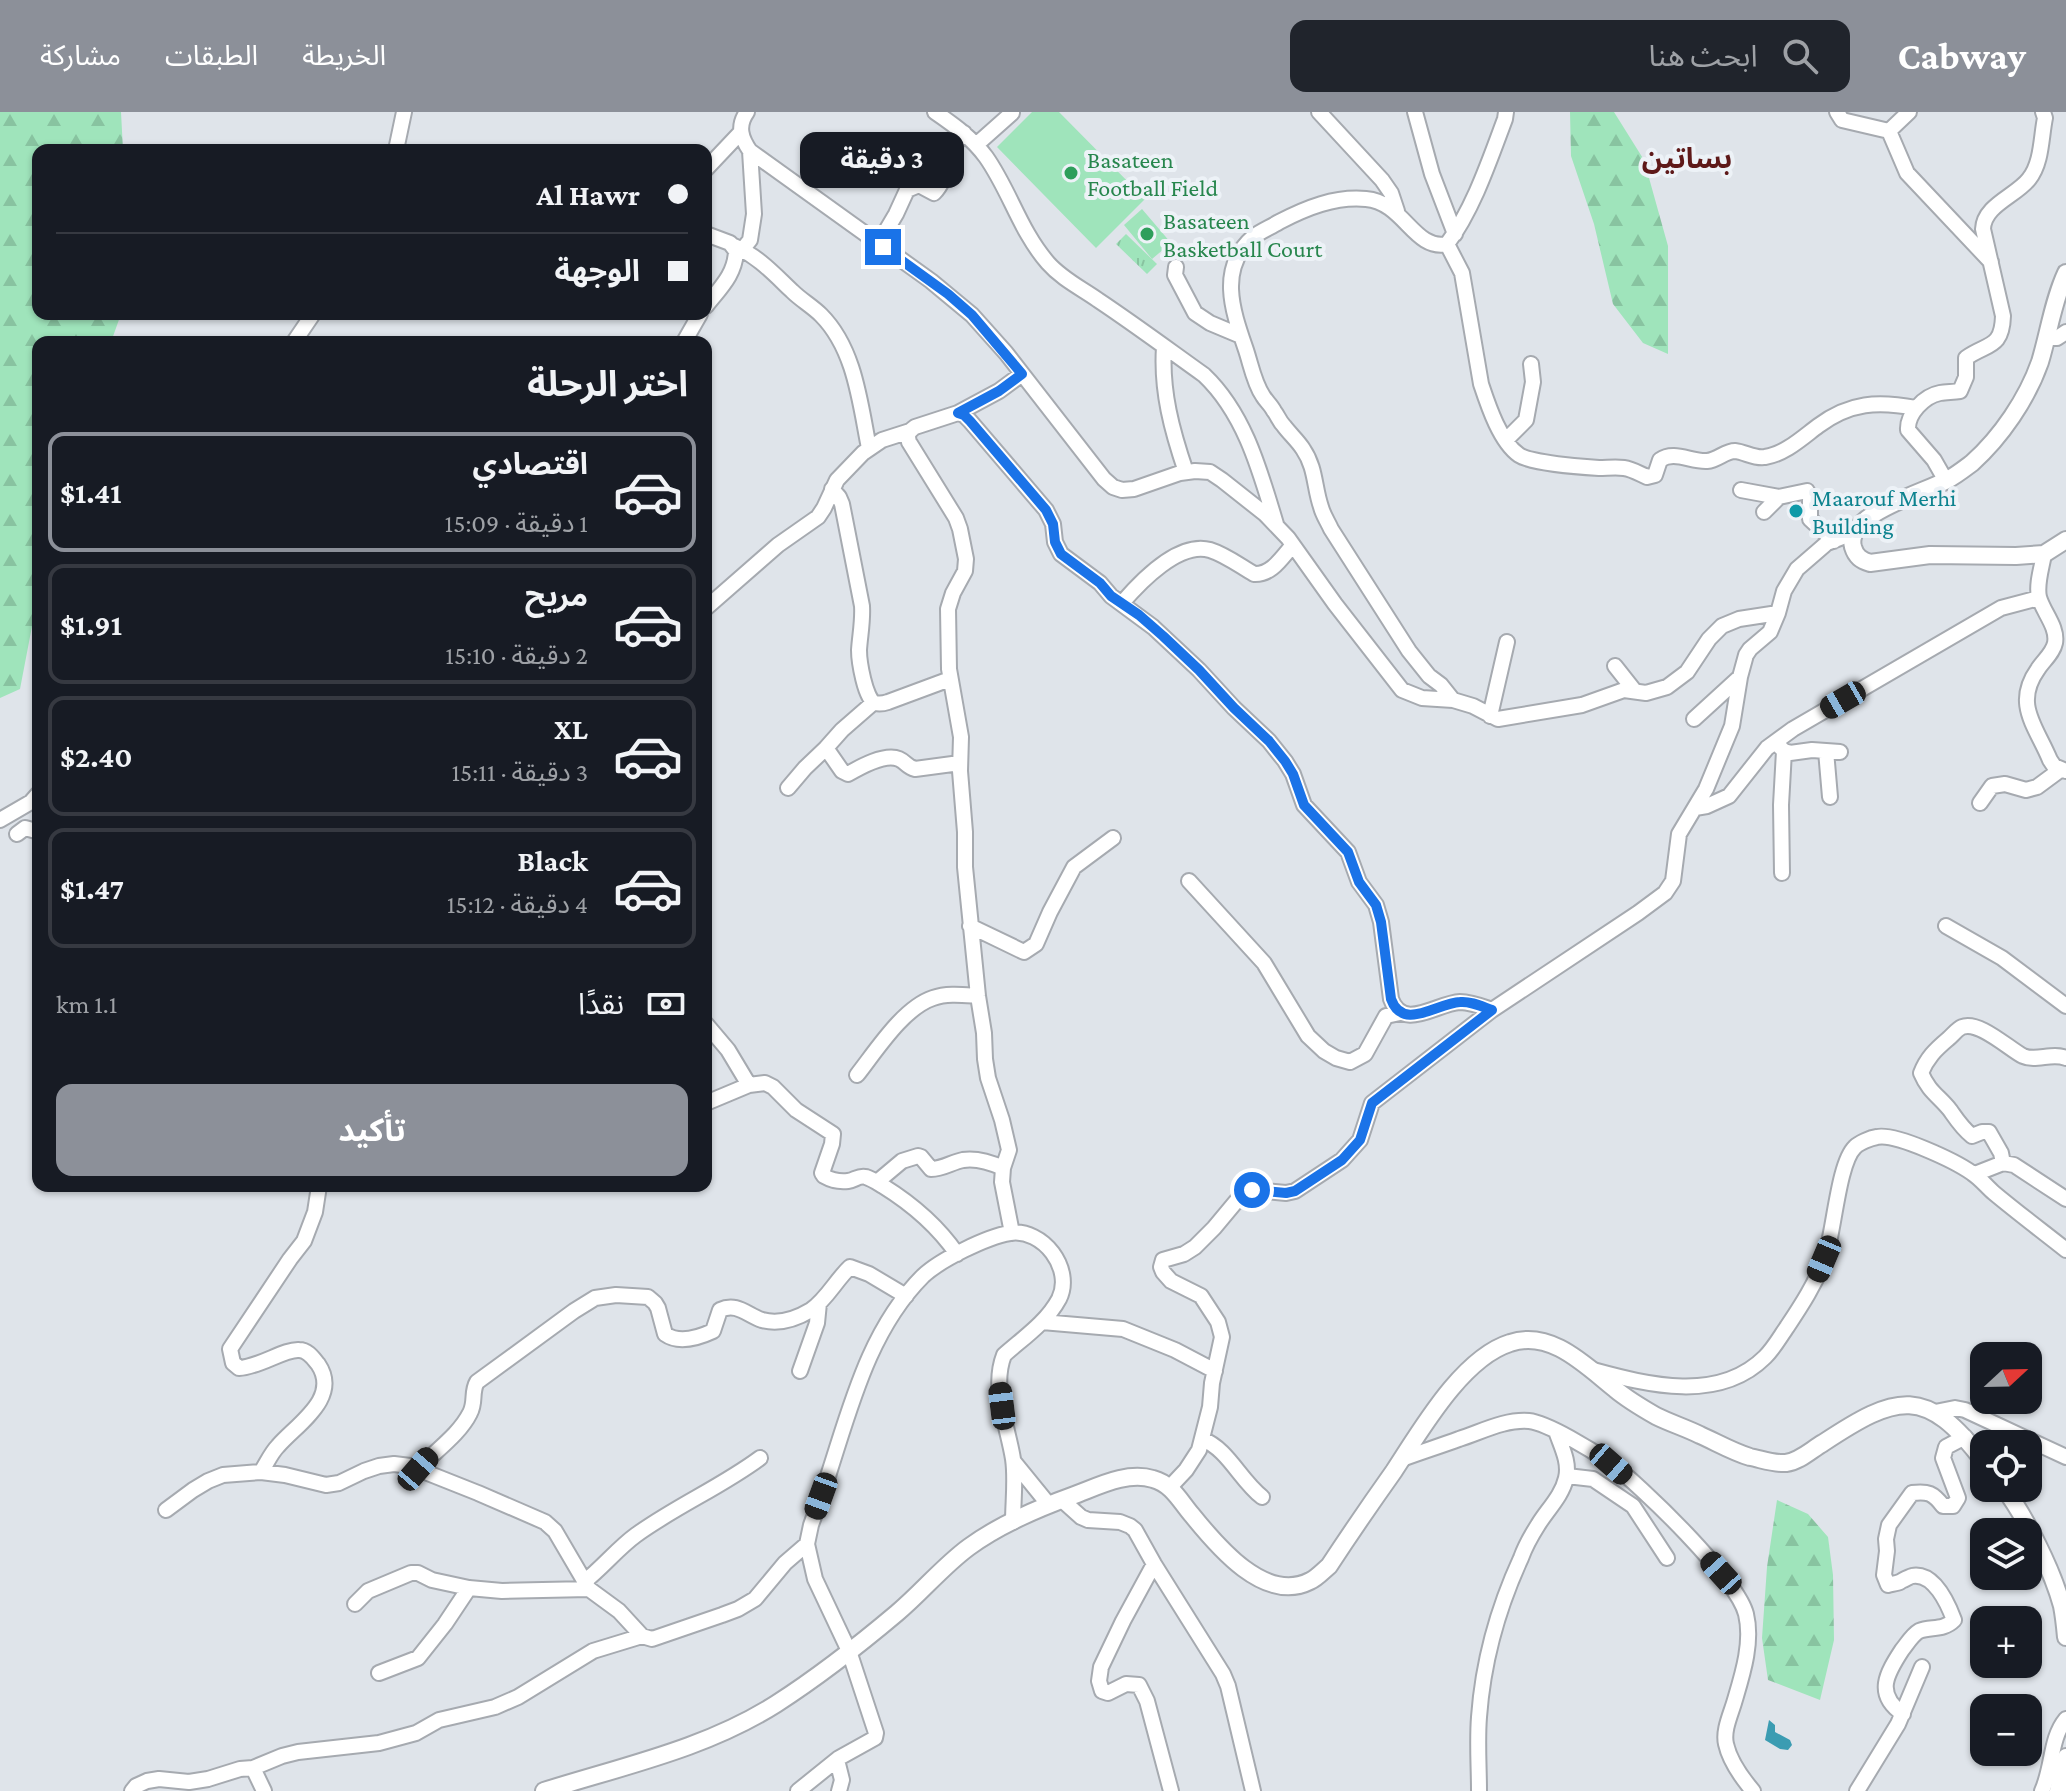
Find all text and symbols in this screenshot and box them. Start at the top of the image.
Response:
search box [1290,20,1850,92]
icon: search [1778,34,1822,78]
text: Cabway [1898,35,2026,77]
text: ابحث هنا [1649,39,1758,72]
text: مشاركة [40,40,121,71]
text: الطبقات [165,40,258,71]
text: الخريطة [302,40,386,71]
callout: 3 دقيقة [801,131,965,187]
district label: بساتين [1642,143,1732,175]
text: 3 دقيقة [840,145,924,174]
place label: Basateen Football Field [1087,146,1218,201]
marker: Basateen Football Field [1062,164,1080,182]
text: Al Hawr [537,178,640,211]
place label: Basateen Basketball Court [1163,207,1323,262]
marker: Basateen Basketball Court [1138,225,1156,243]
route end [865,229,901,265]
text: الوجهة [555,254,640,287]
text: اختر الرحلة [527,364,688,404]
text: اقتصادي [473,447,588,480]
icon: car [612,456,684,528]
text: $1.41 [60,476,122,509]
place label: Maarouf Merhi Building [1812,484,1956,539]
marker: Maarouf Merhi Building [1787,502,1805,520]
text: 1 دقيقة · 15:09 [445,509,588,538]
text: مريح [525,579,588,612]
icon: car [612,588,684,660]
text: $1.91 [60,608,122,641]
text: 2 دقيقة · 15:10 [445,641,588,670]
car [1816,678,1870,722]
text: XL [554,712,588,745]
icon: car [612,720,684,792]
text: $2.40 [60,740,133,773]
text: 3 دقيقة · 15:11 [451,758,588,787]
text: Black [517,844,588,877]
icon: car [612,852,684,924]
text: $1.47 [60,872,124,905]
text: 4 دقيقة · 15:12 [447,890,588,919]
icon: cash [644,982,688,1026]
text: نقدًا [578,987,624,1020]
text: 1.1 km [56,990,117,1019]
button: تأكيد [56,1084,688,1176]
route start [1234,1172,1270,1208]
car [1804,1232,1844,1286]
north arrow [1970,1342,2042,1414]
map controls [1970,1342,2042,1766]
car [987,1381,1017,1431]
button: locate [1970,1430,2042,1502]
car [1585,1439,1637,1489]
car [393,1443,443,1495]
car [802,1469,840,1523]
button: layers [1970,1518,2042,1590]
car [1696,1547,1746,1599]
button: + [1970,1606,2042,1678]
button: − [1970,1694,2042,1766]

